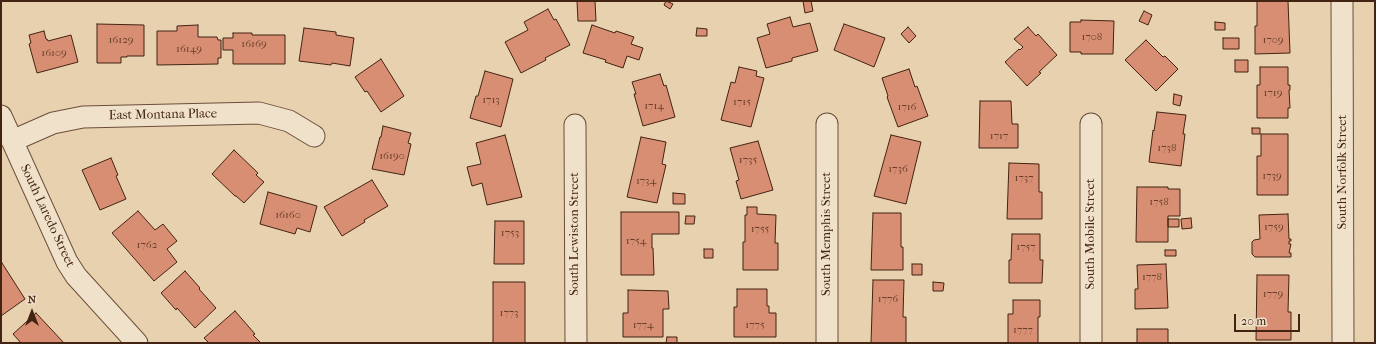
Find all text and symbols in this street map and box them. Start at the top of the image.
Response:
house number: 1708 [1082,30,1102,44]
house number: 16129 [108,33,134,47]
house number: 1709 [1262,33,1284,47]
house number: 16169 [241,37,267,51]
house number: 16149 [176,42,202,56]
house number: 16109 [41,46,67,60]
house number: 1719 [1264,86,1282,100]
house number: 1713 [482,93,500,107]
house number: 1715 [733,95,751,109]
house number: 1714 [644,99,664,113]
house number: 1716 [897,100,917,114]
street label: East Montana Place [109,106,217,124]
street label: South Norfolk Street [1335,115,1351,229]
house number: 1717 [990,129,1008,143]
house number: 1738 [1157,141,1177,155]
house number: 16190 [379,149,405,163]
house number: 1735 [739,153,757,167]
street label: South Laredo Street [16,162,78,270]
house number: 1736 [888,162,908,176]
house number: 1739 [1262,169,1282,183]
house number: 1737 [1014,171,1034,185]
street label: South Lewiston Street [567,172,583,296]
street label: South Memphis Street [819,172,835,296]
house number: 1734 [636,174,656,188]
street label: South Mobile Street [1083,178,1099,290]
house number: 1758 [1149,195,1169,209]
house number: 16160 [275,208,301,222]
house number: 1759 [1264,220,1284,234]
house number: 1755 [751,222,769,236]
house number: 1753 [501,226,519,240]
house number: 1754 [626,234,646,248]
house number: 1762 [137,238,157,252]
house number: 1757 [1016,240,1036,254]
house number: 1778 [1142,270,1162,284]
house number: 1779 [1263,287,1283,301]
north arrow [12,292,52,332]
house number: 1776 [878,292,898,306]
text: N [28,293,36,306]
house number: 1773 [499,306,519,320]
scale bar [1236,306,1302,332]
text: 20 m [1241,314,1266,328]
house number: 1774 [633,318,653,332]
house number: 1775 [745,318,765,332]
house number: 1777 [1013,323,1033,337]

